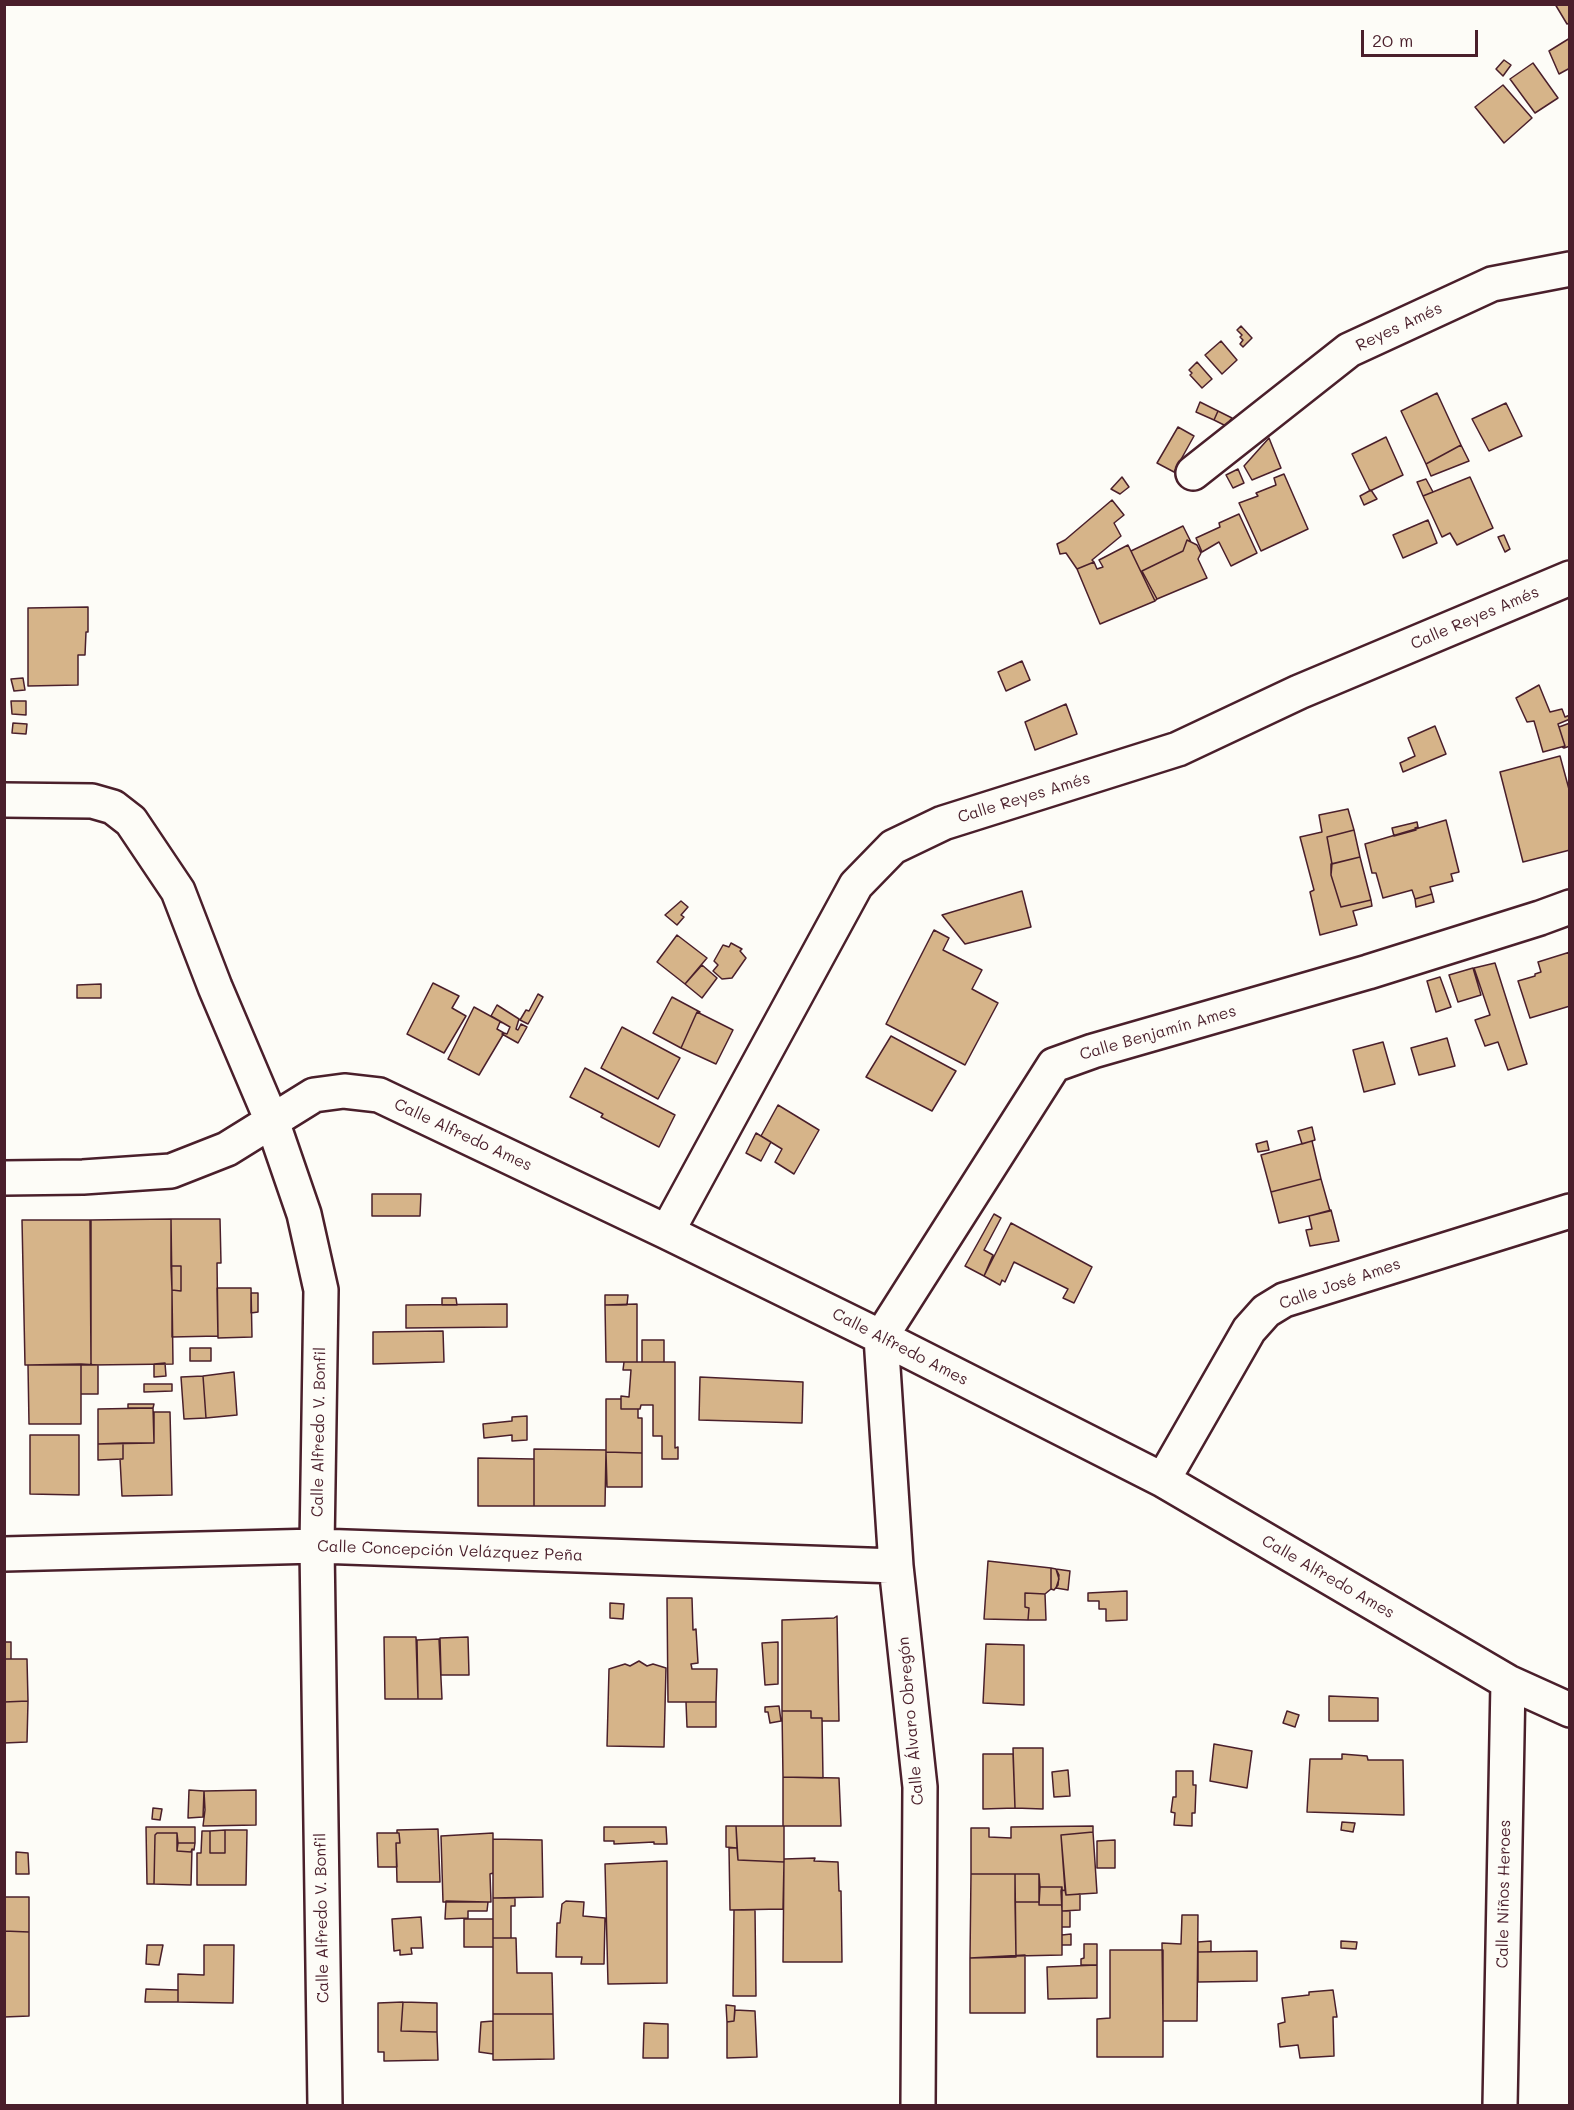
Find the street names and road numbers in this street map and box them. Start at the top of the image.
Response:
street label: Reyes Amés [1353,299,1445,355]
street label: Calle Reyes Amés [1408,582,1542,654]
street label: Calle Reyes Amés [955,769,1093,827]
street label: Calle Benjamín Ames [1078,1001,1238,1065]
street label: Calle Alfredo Ames [391,1095,535,1175]
street label: Calle José Ames [1277,1254,1403,1314]
street label: Calle Alfredo Ames [829,1304,971,1390]
street label: Calle Alfredo V. Bonfil [308,1347,330,1517]
street label: Calle Alfredo Ames [1258,1531,1398,1623]
street label: Calle Concepción Velázquez Peña [317,1537,583,1565]
street label: Calle Álvaro Obregón [894,1636,928,1806]
street label: Calle Niños Heroes [1493,1819,1515,1969]
street label: Calle Alfredo V. Bonfil [311,1833,333,2003]

